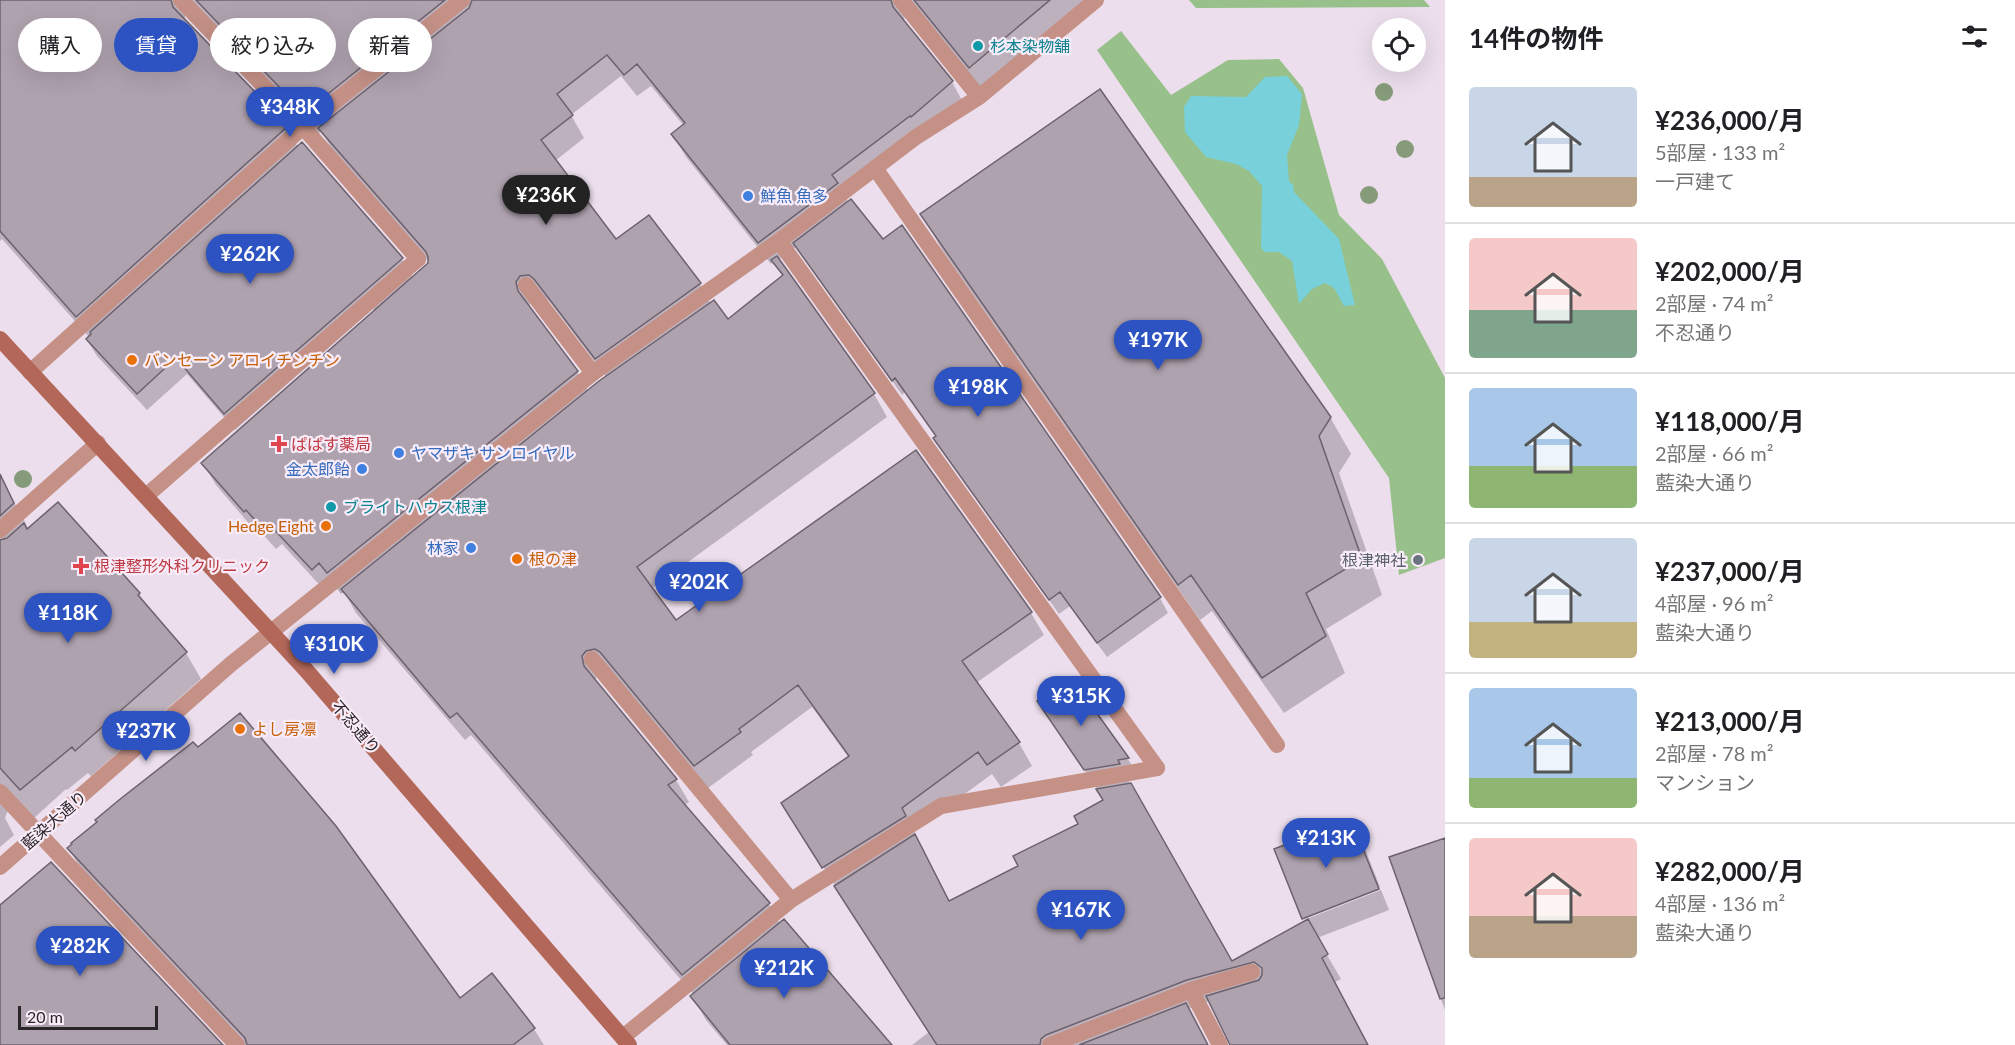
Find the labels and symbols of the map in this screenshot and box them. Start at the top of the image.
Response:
place label: 杉本染物舗 [990,36,1070,55]
marker: 杉本染物舗 [971,39,985,53]
pin: ¥348K [248,87,332,138]
pin: ¥236K [504,175,588,226]
place label: 鮮魚 魚多 [760,186,828,205]
marker: 鮮魚 魚多 [741,189,755,203]
pin: ¥262K [208,234,292,285]
pin: ¥197K [1116,320,1200,371]
place label: バンセーン アロイチンチン [144,350,340,369]
marker: バンセーン アロイチンチン [125,353,139,367]
pin: ¥198K [936,367,1020,418]
place label: ぱぱす薬局 [291,434,371,453]
marker: ぱぱす薬局 [272,437,286,451]
place label: ヤマザキ サンロイヤル [411,443,575,462]
marker: ヤマザキ サンロイヤル [392,446,406,460]
place label: 金太郎飴 [286,459,350,478]
marker: 金太郎飴 [355,462,369,476]
place label: ブライトハウス根津 [343,497,487,516]
marker: ブライトハウス根津 [324,500,338,514]
place label: Hedge Eight [228,516,314,535]
marker: Hedge Eight [319,519,333,533]
place label: 林家 [427,538,459,557]
marker: 林家 [464,541,478,555]
place label: 根の津 [529,549,577,568]
place label: 根津神社 [1342,550,1406,569]
marker: 根の津 [510,552,524,566]
marker: 根津神社 [1411,553,1425,567]
place label: 根津整形外科クリニック [94,556,270,575]
marker: 根津整形外科クリニック [72,557,90,575]
pin: ¥202K [657,562,741,613]
pin: ¥118K [26,593,110,644]
pin: ¥310K [292,624,376,675]
pin: ¥315K [1039,676,1123,727]
street label: 不忍通り [328,696,385,757]
pin: ¥237K [104,711,188,762]
place label: よし房凛 [252,719,316,738]
marker: よし房凛 [233,722,247,736]
street label: 藍染大通り [17,786,90,853]
pin: ¥213K [1284,818,1368,869]
pin: ¥167K [1039,890,1123,941]
pin: ¥282K [38,926,122,977]
pin: ¥212K [742,948,826,999]
scale bar [18,1003,158,1030]

